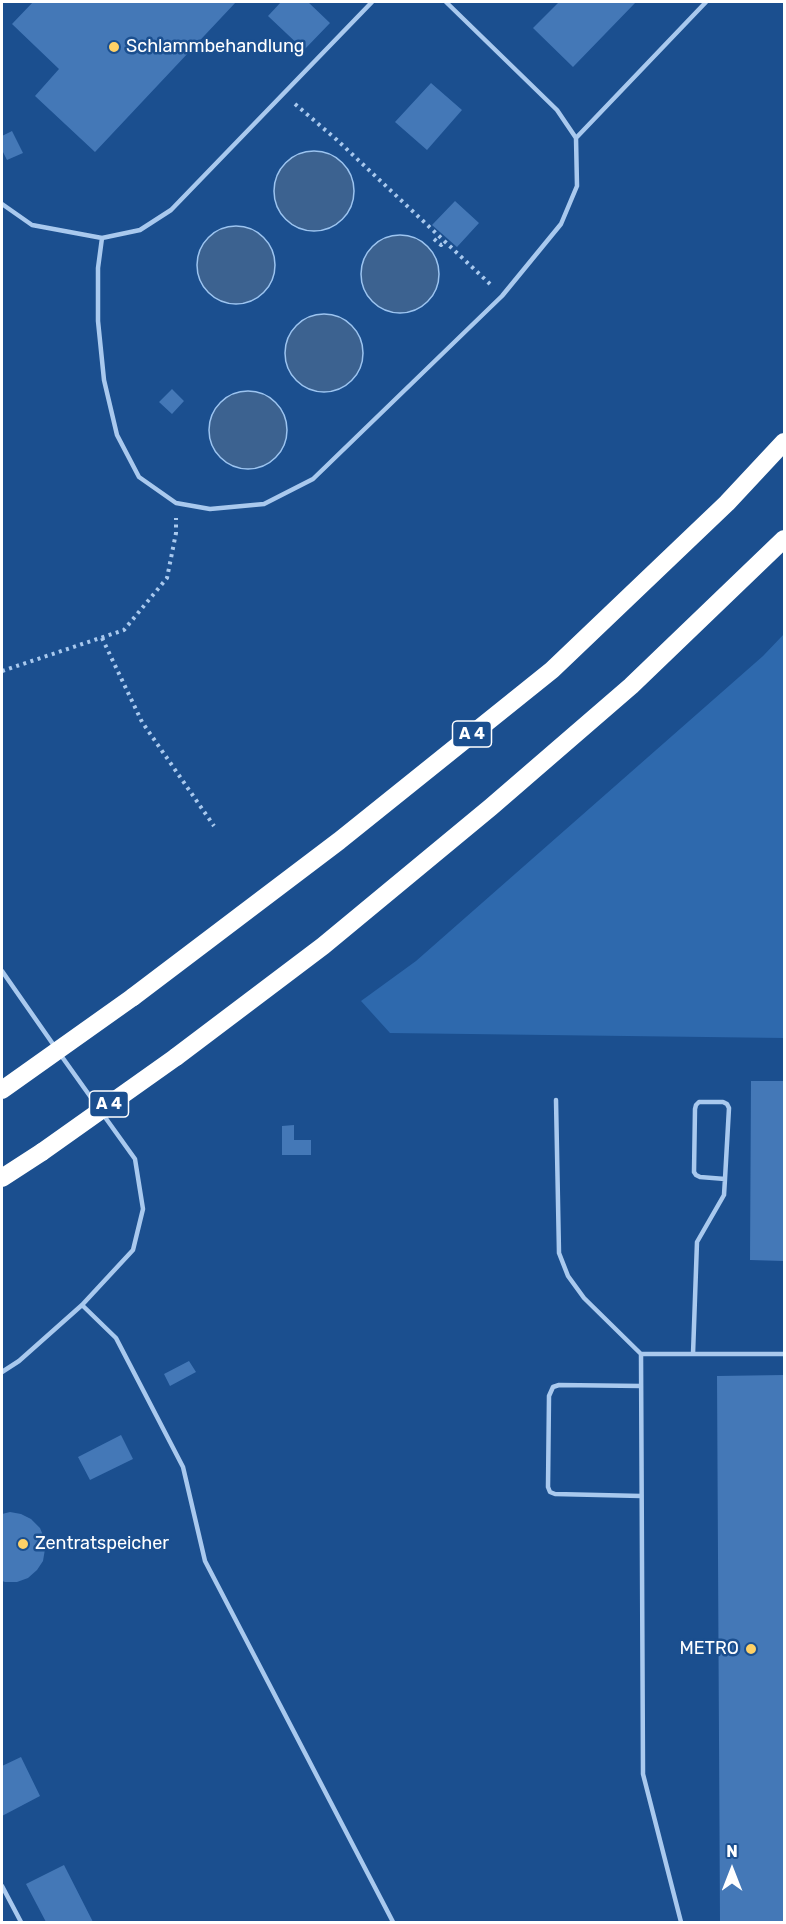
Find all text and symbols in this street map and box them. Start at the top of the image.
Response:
place label: Schlammbehandlung [126,36,305,58]
marker: Schlammbehandlung [107,40,121,54]
road number: A 4 [452,721,492,747]
road number: A 4 [90,1091,128,1117]
place label: Zentratspeicher [35,1533,169,1555]
marker: Zentratspeicher [16,1537,30,1551]
place label: METRO [679,1638,739,1660]
marker: METRO [744,1642,758,1656]
north arrow [702,1840,762,1900]
text: N [726,1842,738,1861]

